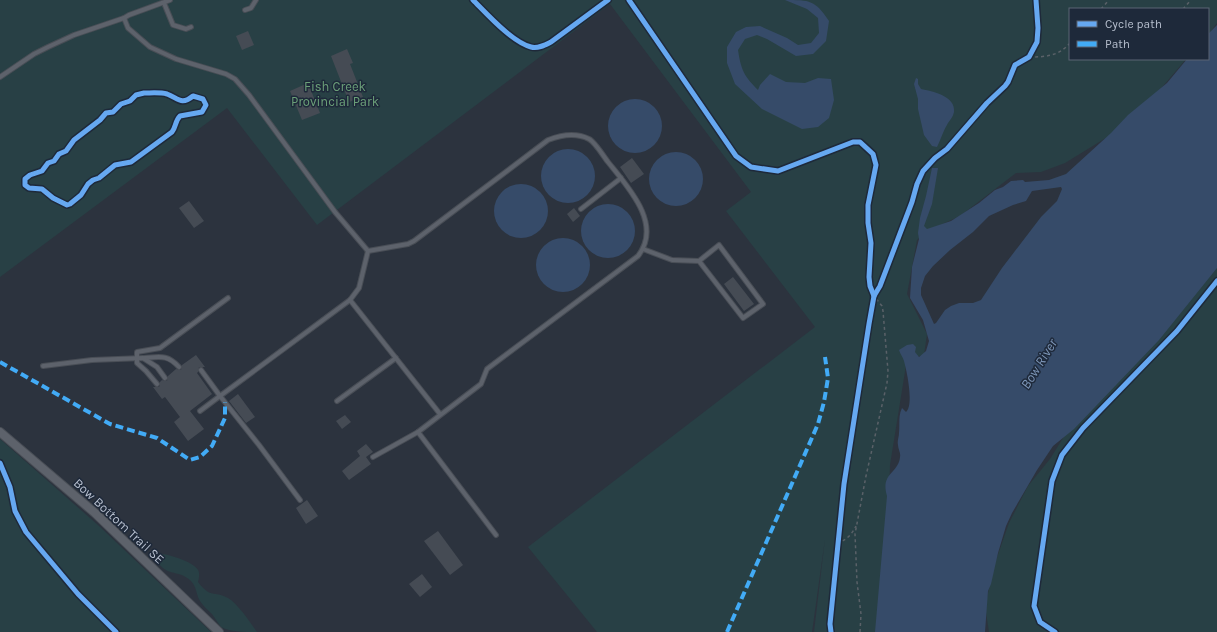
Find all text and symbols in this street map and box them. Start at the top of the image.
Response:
legend [1069,8,1209,60]
text: Cycle path [1105,17,1162,31]
text: Path [1105,37,1130,51]
park label: Fish Creek Provincial Park [291,79,379,109]
water label: Bow River [1017,335,1062,392]
street label: Bow Bottom Trail SE [71,475,167,567]

